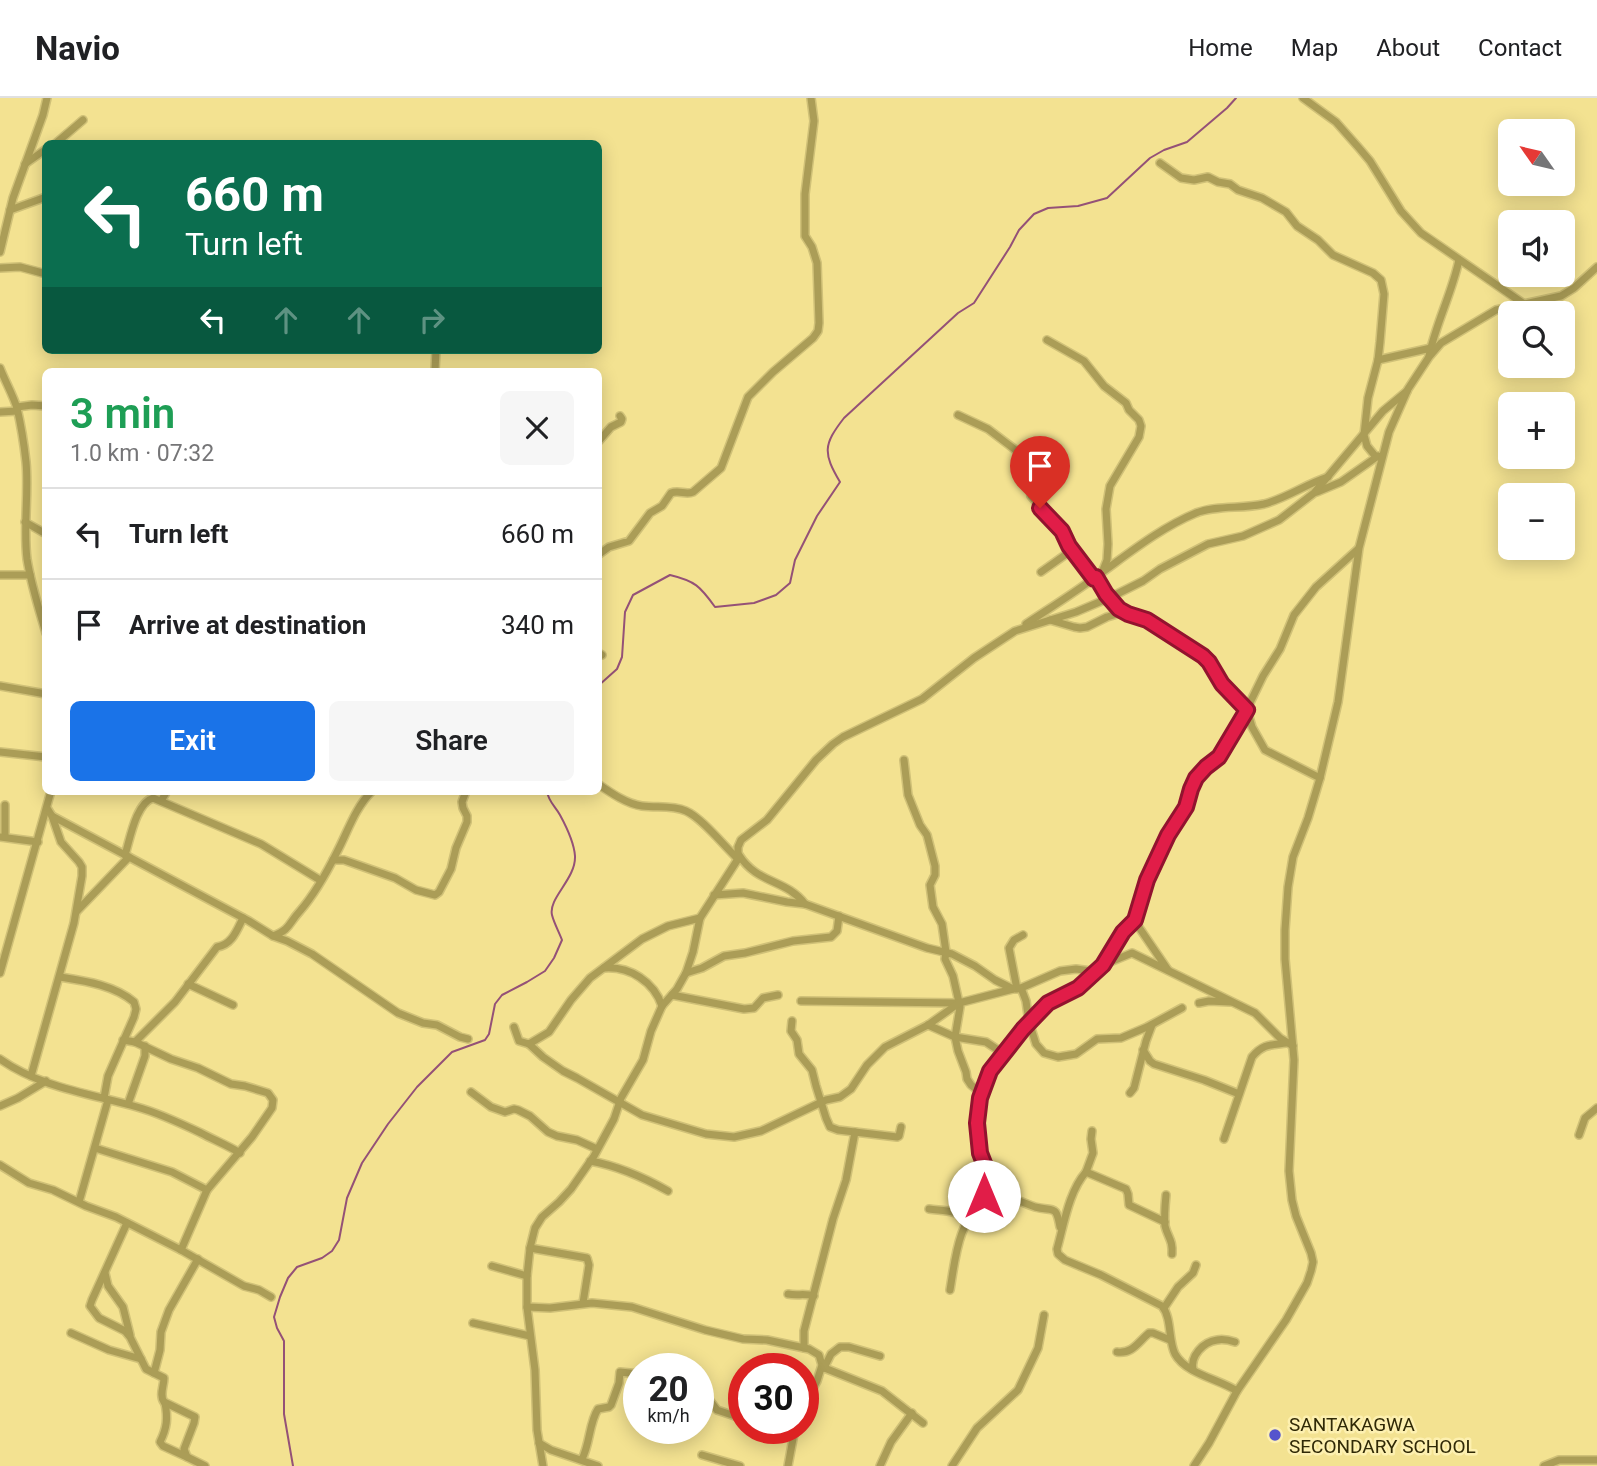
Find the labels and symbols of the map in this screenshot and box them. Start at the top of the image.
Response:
north arrow [1498,119,1575,196]
pin [1010,436,1070,508]
position arrow [947,1159,1021,1233]
speed limit sign: 30 [728,1353,819,1444]
place label: SANTAKAGWA SECONDARY SCHOOL [1289,1413,1476,1458]
marker: SANTAKAGWA SECONDARY SCHOOL [1267,1427,1283,1443]

